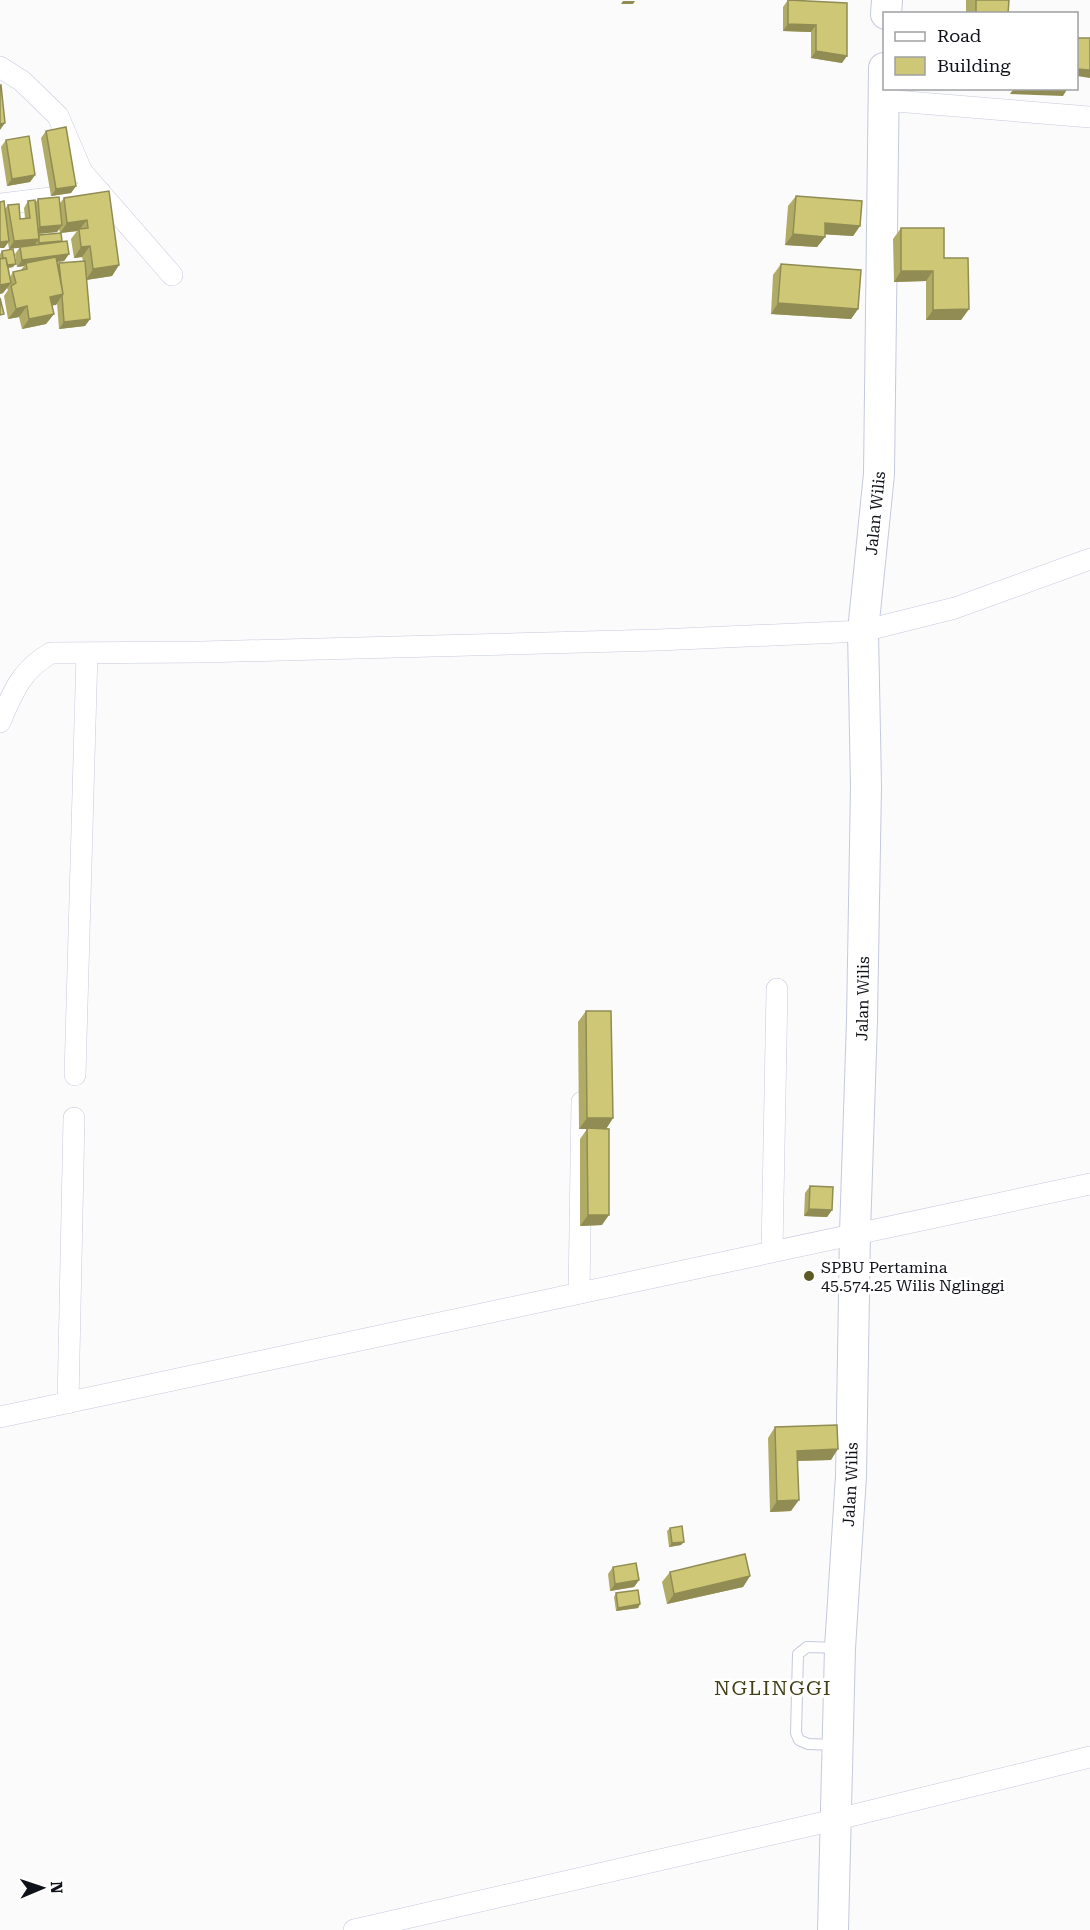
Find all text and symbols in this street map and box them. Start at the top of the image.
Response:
legend [883,12,1078,90]
text: Road [937,25,982,46]
text: Building [937,55,1011,76]
street label: Jalan Wilis [862,470,889,556]
street label: Jalan Wilis [852,956,873,1041]
place label: SPBU Pertamina 45.574.25 Wilis Nglinggi [821,1258,1005,1295]
marker: SPBU Pertamina 45.574.25 Wilis Nglinggi [802,1269,816,1283]
street label: Jalan Wilis [839,1442,862,1527]
district label: NGLINGGI [714,1676,832,1700]
north arrow [12,1858,72,1918]
text: N [47,1881,66,1894]

